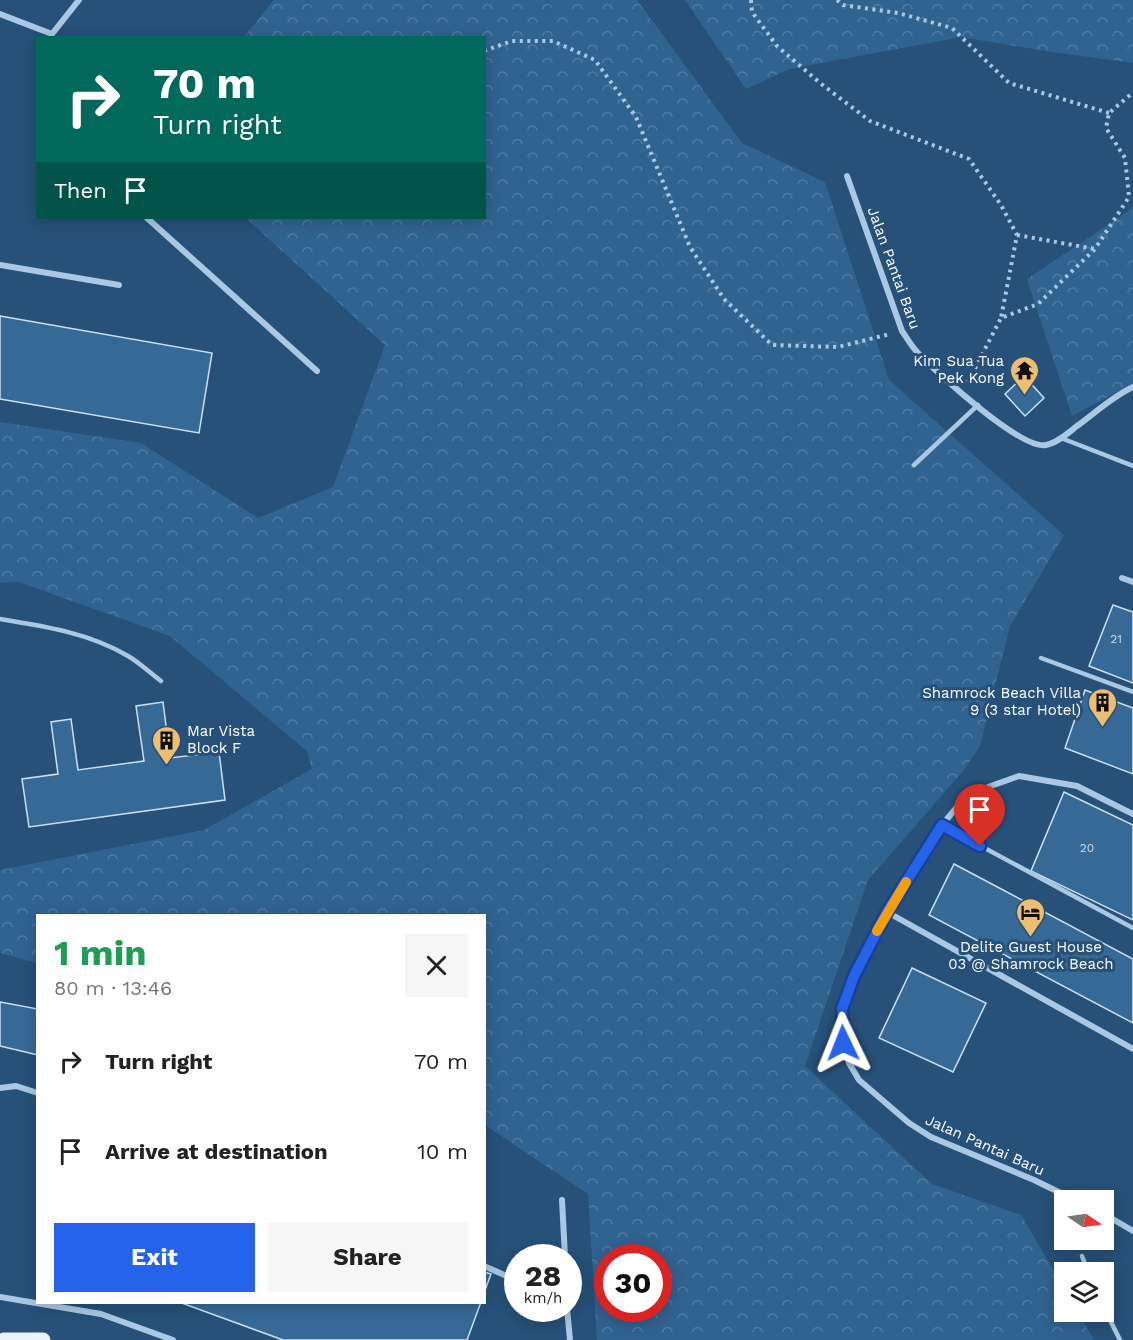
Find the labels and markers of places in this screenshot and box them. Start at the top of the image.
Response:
place label: Kim Sua Tua Pek Kong [913,352,1004,387]
temple icon: Kim Sua Tua Pek Kong [1009,354,1041,396]
place label: Shamrock Beach Villa 9 (3 star Hotel) [922,684,1082,719]
building icon: Shamrock Beach Villa 9 (3 star Hotel) [1086,686,1118,728]
place label: Mar Vista Block F [187,722,255,757]
building icon: Mar Vista Block F [150,724,182,766]
pin [954,784,1005,846]
hotel icon: Delite Guest House 03 @ Shamrock Beach [1015,896,1047,938]
place label: Delite Guest House 03 @ Shamrock Beach [948,938,1114,973]

